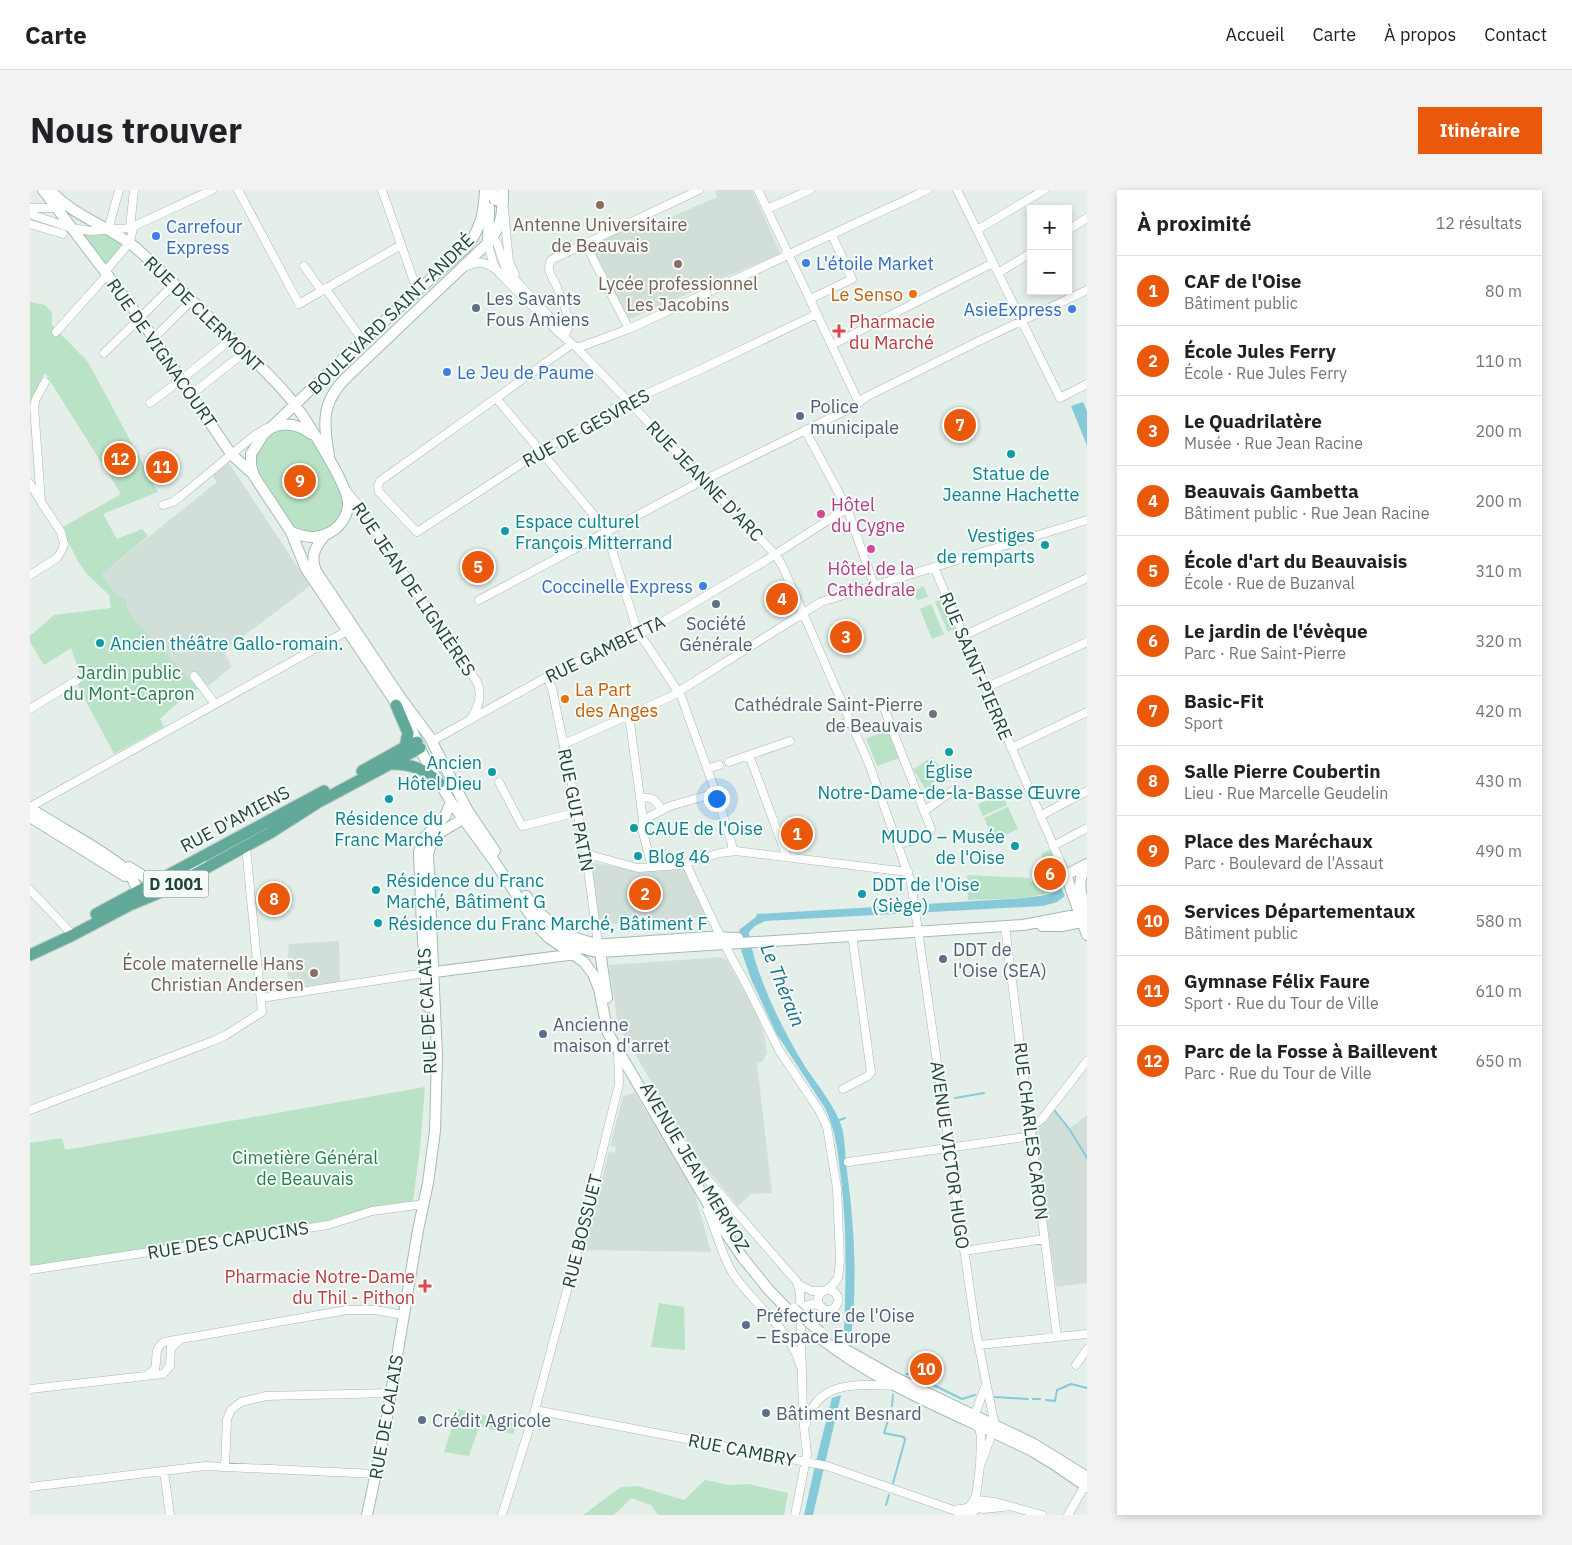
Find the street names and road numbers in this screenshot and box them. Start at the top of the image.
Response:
street label: BOULEVARD SAINT-ANDRÉ [303,229,479,399]
street label: RUE DE CLERMONT [139,251,269,377]
street label: RUE DE VIGNACOURT [102,274,222,432]
street label: RUE DE GESVRES [518,384,654,472]
street label: RUE JEANNE D'ARC [641,416,769,546]
street label: RUE JEAN DE LIGNIÈRES [347,498,481,680]
street label: RUE SAINT-PIERRE [934,588,1018,744]
street label: RUE GAMBETTA [541,610,669,688]
street label: RUE GUI PATIN [553,746,599,874]
street label: RUE D'AMIENS [176,781,294,857]
road number: D 1001 [144,871,208,898]
street label: RUE DE CALAIS [412,947,442,1075]
street label: RUE CHARLES CARON [1009,1041,1053,1221]
street label: AVENUE VICTOR HUGO [925,1059,975,1251]
street label: AVENUE JEAN MERMOZ [635,1078,755,1256]
street label: RUE BOSSUET [557,1172,607,1290]
street label: RUE DES CAPUCINS [146,1216,310,1264]
street label: RUE DE CALAIS [364,1353,408,1481]
street label: RUE CAMBRY [686,1428,798,1472]

